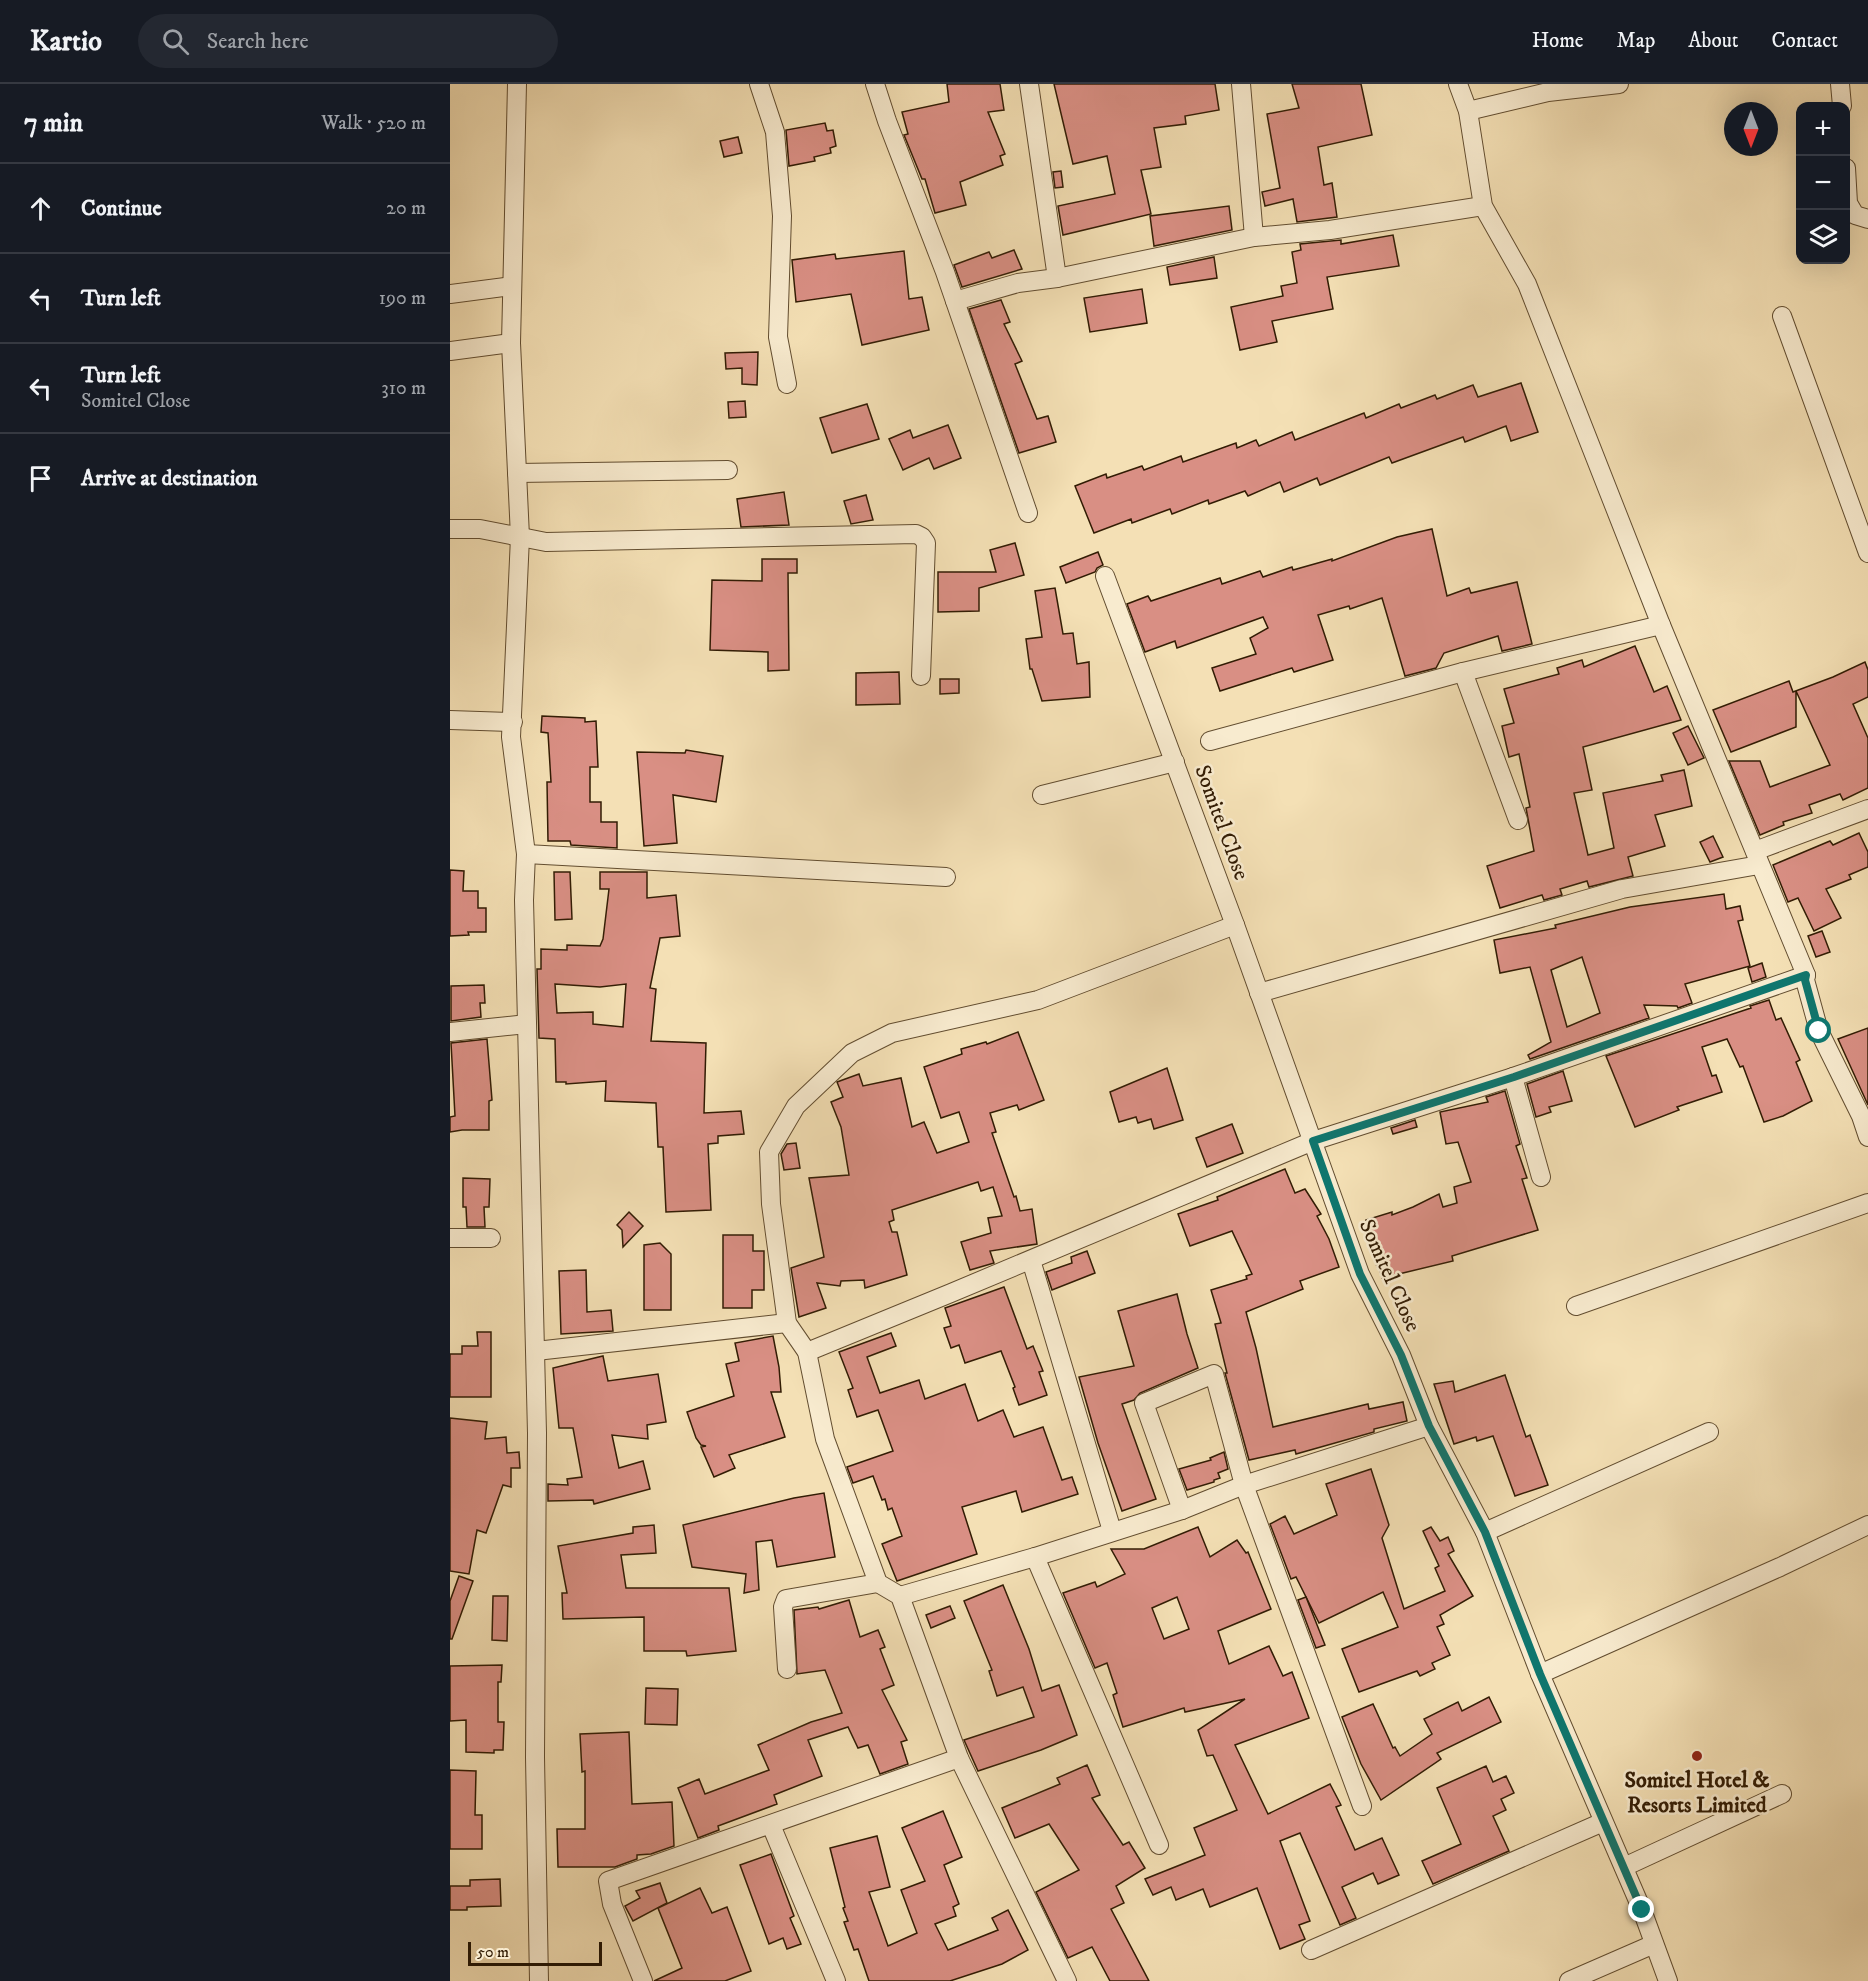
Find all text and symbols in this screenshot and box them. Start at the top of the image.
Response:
search box [138,14,558,68]
text: Kartio [30,24,102,59]
icon: search [159,25,192,58]
text: Search here [207,28,309,55]
text: Home [1532,28,1584,54]
text: Map [1617,28,1655,54]
text: About [1688,28,1739,54]
text: Contact [1772,28,1838,54]
north arrow [1724,102,1778,156]
map controls [1796,102,1850,264]
button: + [1796,102,1850,156]
text: 7 min [24,107,83,140]
text: Walk · 520 m [321,111,426,136]
button: − [1796,156,1850,210]
icon: ahead [24,192,57,225]
text: Continue [81,195,162,222]
text: 20 m [386,196,426,221]
button: layers [1796,210,1850,264]
icon: left [24,282,57,315]
text: Turn left [81,285,161,312]
text: 190 m [379,286,426,311]
text: Turn left [81,362,161,389]
icon: left [24,372,57,405]
text: 310 m [381,376,426,401]
text: Somitel Close [81,389,190,414]
icon: arrive [24,462,57,495]
text: Arrive at destination [81,465,258,492]
street label: Somitel Close [1188,761,1255,884]
route start [1805,1017,1831,1043]
street label: Somitel Close [1353,1215,1426,1336]
marker: Somitel Hotel & Resorts Limited [1690,1749,1704,1763]
place label: Somitel Hotel & Resorts Limited [1624,1767,1770,1819]
route end [1628,1896,1654,1922]
scale bar [468,1939,602,1966]
text: 50 m [477,1942,509,1962]

